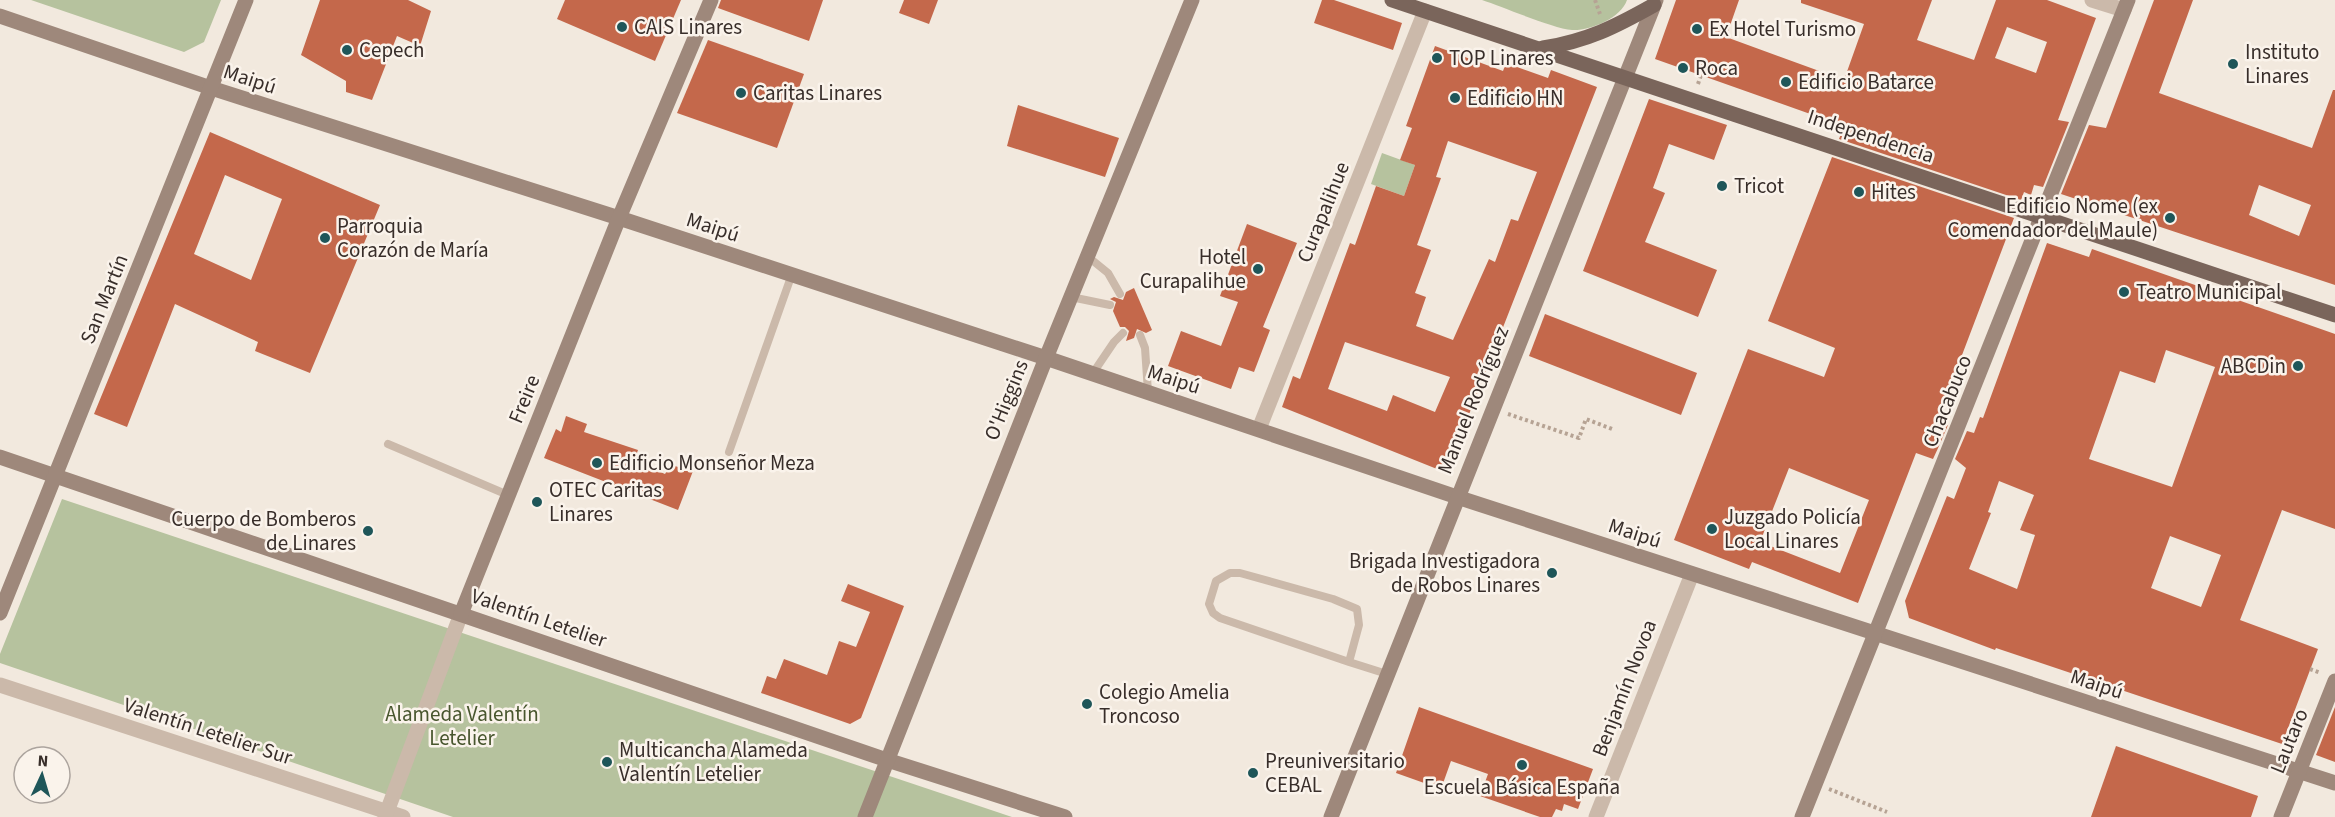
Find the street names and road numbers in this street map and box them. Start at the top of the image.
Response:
street label: Maipú [220,56,280,102]
street label: Independencia [1804,101,1938,171]
street label: Curapalihue [1289,157,1357,267]
street label: Maipú [683,204,743,250]
street label: San Martín [72,250,136,348]
street label: Manuel Rodríguez [1430,321,1516,479]
street label: Chacabuco [1915,350,1979,452]
street label: O'Higgins [976,355,1036,445]
street label: Maipú [1144,356,1204,402]
street label: Freire [501,370,547,428]
street label: Maipú [1605,510,1665,556]
street label: Valentín Letelier [467,581,612,655]
street label: Benjamín Novoa [1584,615,1664,761]
street label: Maipú [2067,661,2127,707]
street label: Valentín Letelier Sur [120,690,297,773]
street label: Lautaro [2262,704,2316,778]

